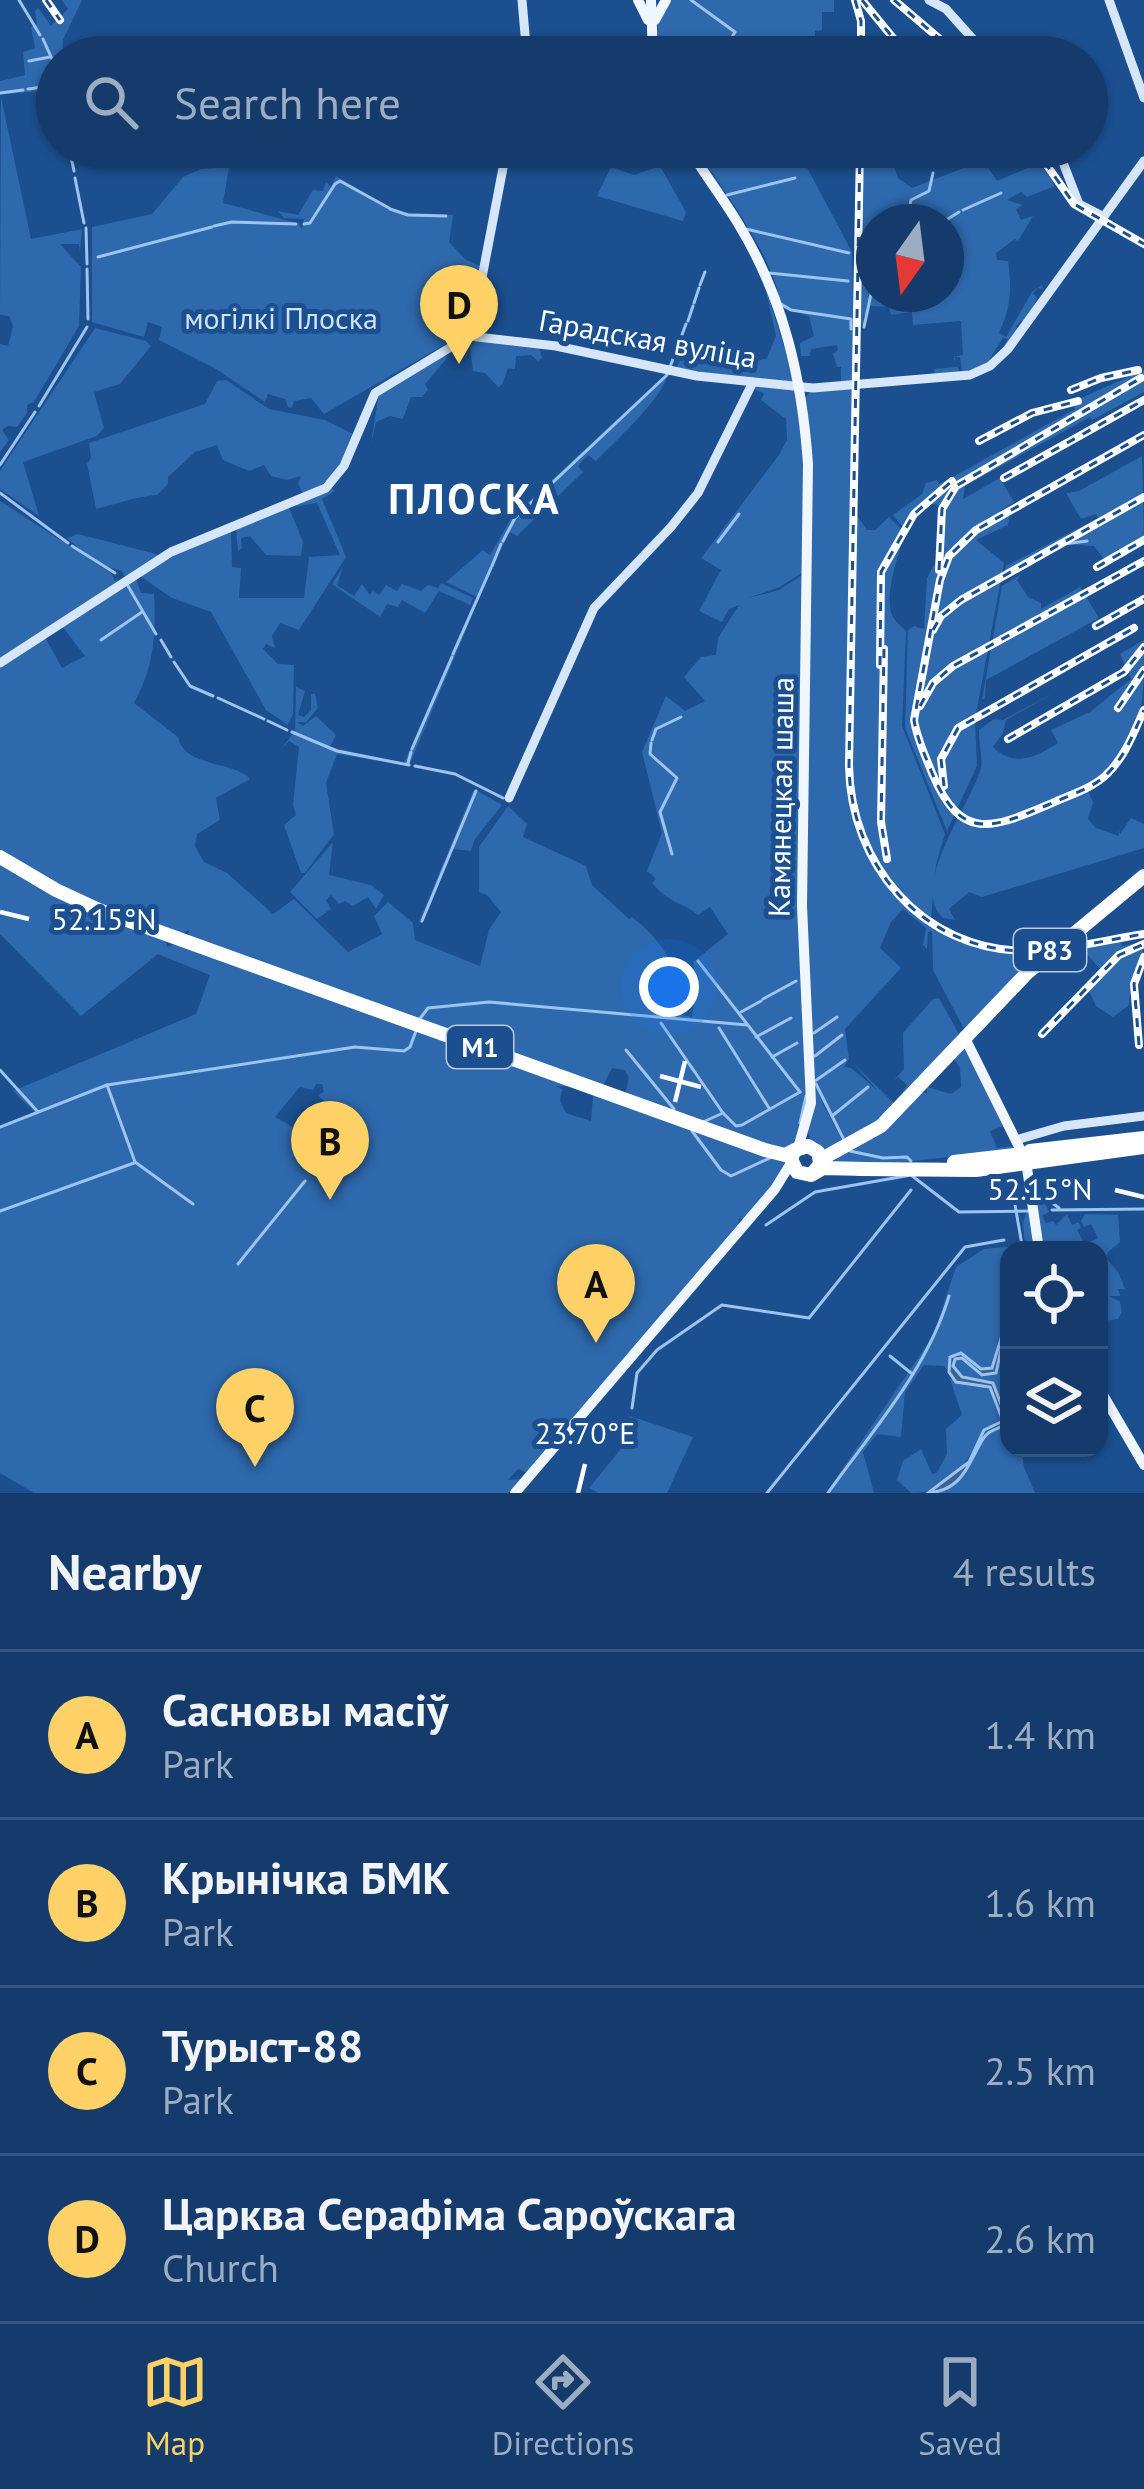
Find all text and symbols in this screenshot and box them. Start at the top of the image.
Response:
search box [36,36,1108,168]
icon: search [78,69,144,135]
text: Search here [174,73,401,131]
north arrow [856,204,964,312]
pin: D [420,265,498,364]
park label: могілкі Плоска [184,298,378,337]
street label: Гарадская вуліца [536,300,760,376]
district label: ПЛОСКА [388,471,562,526]
street label: Камянецкая шаша [758,677,802,917]
text: 52.15°N [52,899,156,938]
road number: Р83 [1014,929,1086,971]
your location [639,957,699,1017]
road number: М1 [447,1026,513,1068]
pin: B [291,1101,369,1200]
text: 52.15°N [988,1169,1092,1208]
map controls [1000,1241,1108,1457]
button: locate [1000,1241,1108,1349]
pin: A [557,1244,635,1343]
button: layers [1000,1349,1108,1457]
pin: C [216,1368,294,1467]
text: 23.70°E [535,1413,635,1452]
text: Nearby [48,1538,202,1604]
text: 4 results [953,1546,1096,1597]
text: Сасновы масіў [162,1680,448,1738]
text: A [75,1709,99,1760]
text: 1.4 km [984,1709,1096,1760]
text: Park [162,1738,234,1789]
text: Крынічка БМК [162,1848,450,1906]
text: B [75,1877,99,1928]
text: 1.6 km [984,1877,1096,1928]
text: Park [162,1906,234,1957]
text: Турыст-88 [162,2016,363,2074]
text: C [76,2045,98,2096]
text: 2.5 km [984,2045,1096,2096]
text: Park [162,2074,234,2125]
text: Царква Серафіма Сароўскага [162,2184,737,2242]
text: D [74,2213,100,2264]
text: 2.6 km [984,2213,1096,2264]
text: Church [162,2242,279,2293]
tab: Map [142,2349,208,2464]
tab: Directions [492,2349,634,2464]
tab: Saved [918,2349,1002,2464]

